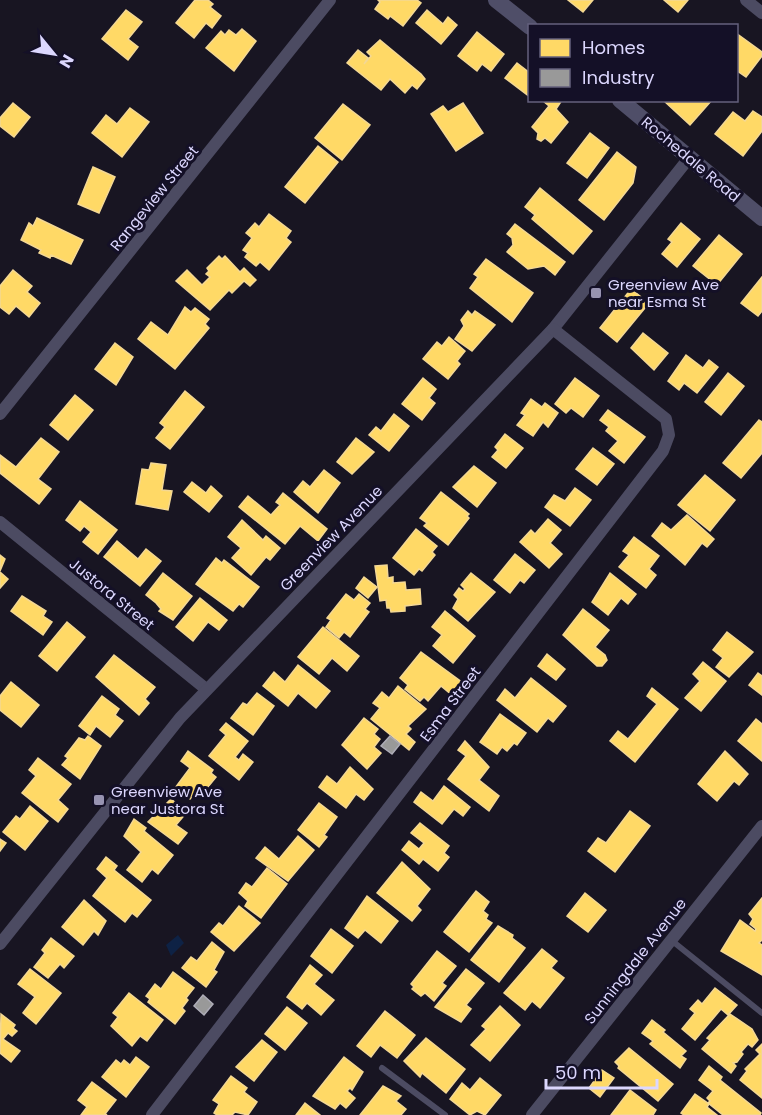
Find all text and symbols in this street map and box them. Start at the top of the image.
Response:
north arrow [24,24,84,84]
legend [528,24,738,102]
text: Homes [582,35,645,60]
text: N [54,50,80,72]
text: Industry [582,65,654,90]
street label: Rochedale Road [637,111,745,207]
street label: Rangeview Street [105,141,203,255]
place label: Greenview Ave near Esma St [608,274,719,312]
marker: Greenview Ave near Esma St [589,286,603,300]
street label: Greenview Avenue [275,481,387,595]
street label: Justora Street [65,553,159,635]
street label: Esma Street [415,662,485,746]
place label: Greenview Ave near Justora St [111,781,224,819]
marker: Greenview Ave near Justora St [92,793,106,807]
street label: Sunningdale Avenue [579,894,691,1028]
scale bar [546,1052,657,1090]
text: 50 m [555,1060,601,1085]

